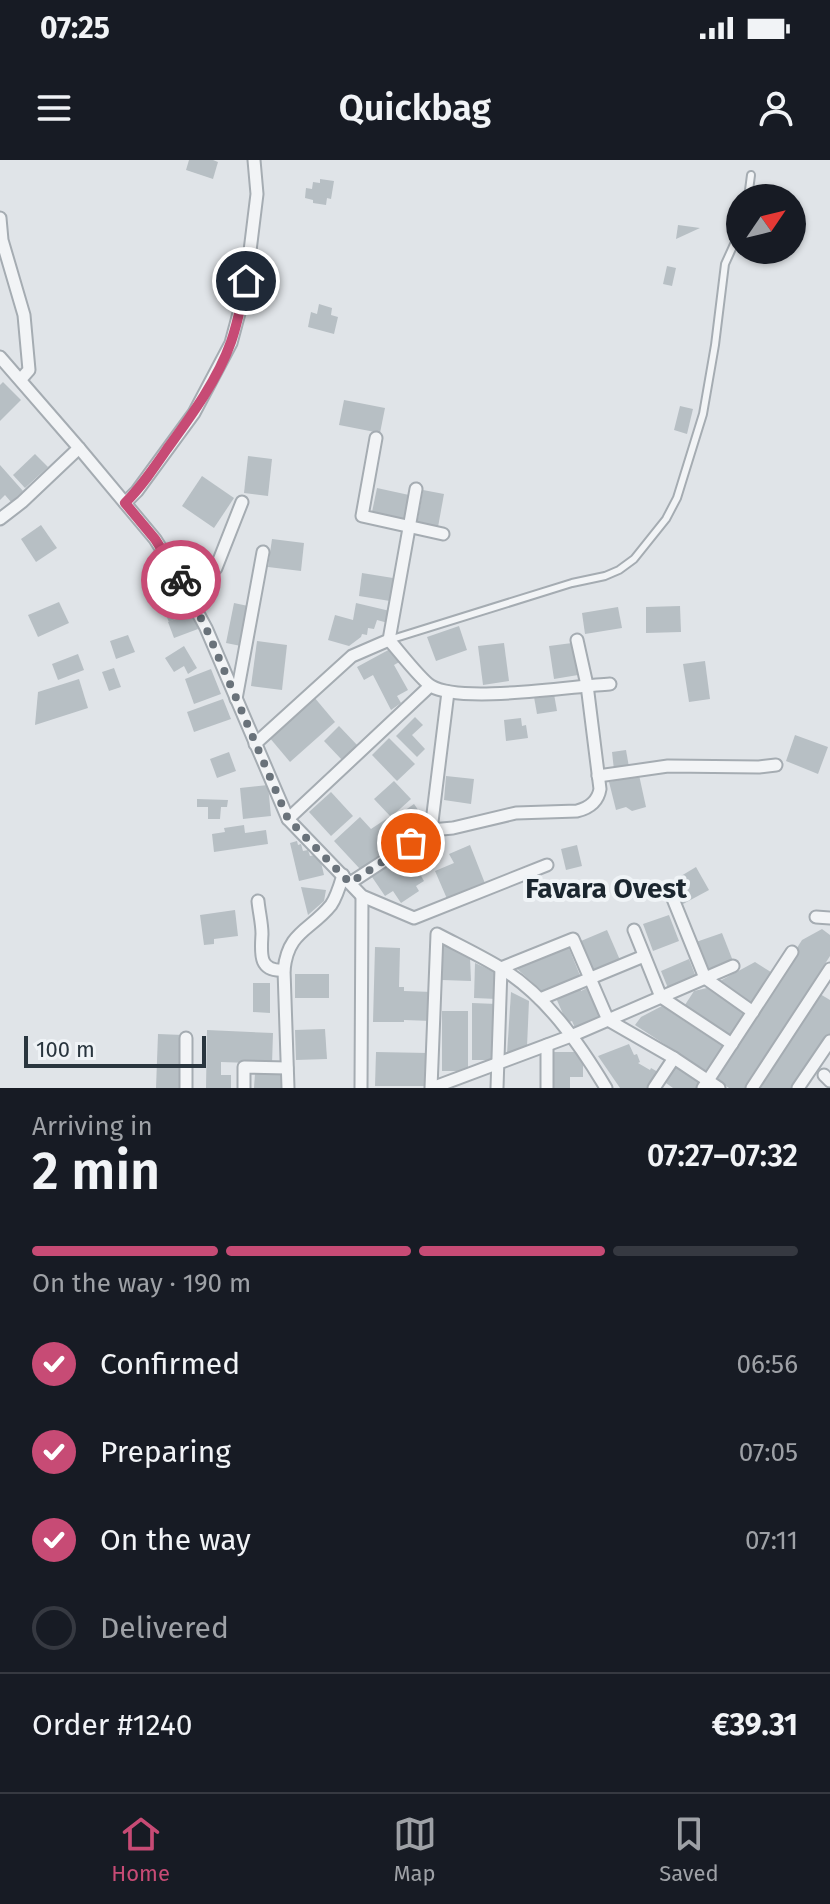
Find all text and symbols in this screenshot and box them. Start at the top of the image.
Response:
text: 07:25 [40,10,110,46]
icon: menu [32,86,76,130]
text: Quickbag [339,86,491,130]
icon: person [754,86,798,130]
north arrow [726,184,806,264]
map controls [726,184,806,264]
pin [212,247,280,315]
icon: home [224,259,268,303]
courier [141,540,221,620]
icon: bike [159,558,203,602]
pin [377,809,445,877]
icon: bag [389,821,433,865]
district label: Favara Ovest [525,872,688,905]
scale bar [24,1032,206,1068]
text: 100 m [36,1036,95,1063]
text: Arriving in [32,1111,153,1142]
text: 07:27–07:32 [647,1138,798,1174]
text: 2 min [32,1140,160,1203]
text: On the way · 190 m [32,1268,251,1299]
icon: check [32,1342,76,1386]
text: Confirmed [100,1346,240,1382]
text: 06:56 [736,1349,798,1380]
icon: check [32,1430,76,1474]
text: Preparing [100,1434,231,1470]
text: 07:05 [739,1437,798,1468]
icon: check [32,1518,76,1562]
text: On the way [100,1522,251,1558]
text: 07:11 [745,1525,798,1556]
text: Delivered [100,1610,229,1646]
text: Order #1240 [32,1707,193,1743]
text: €39.31 [712,1707,798,1743]
tab: Home [111,1812,170,1887]
tab: Map [393,1812,437,1887]
tab: Saved [659,1812,719,1887]

